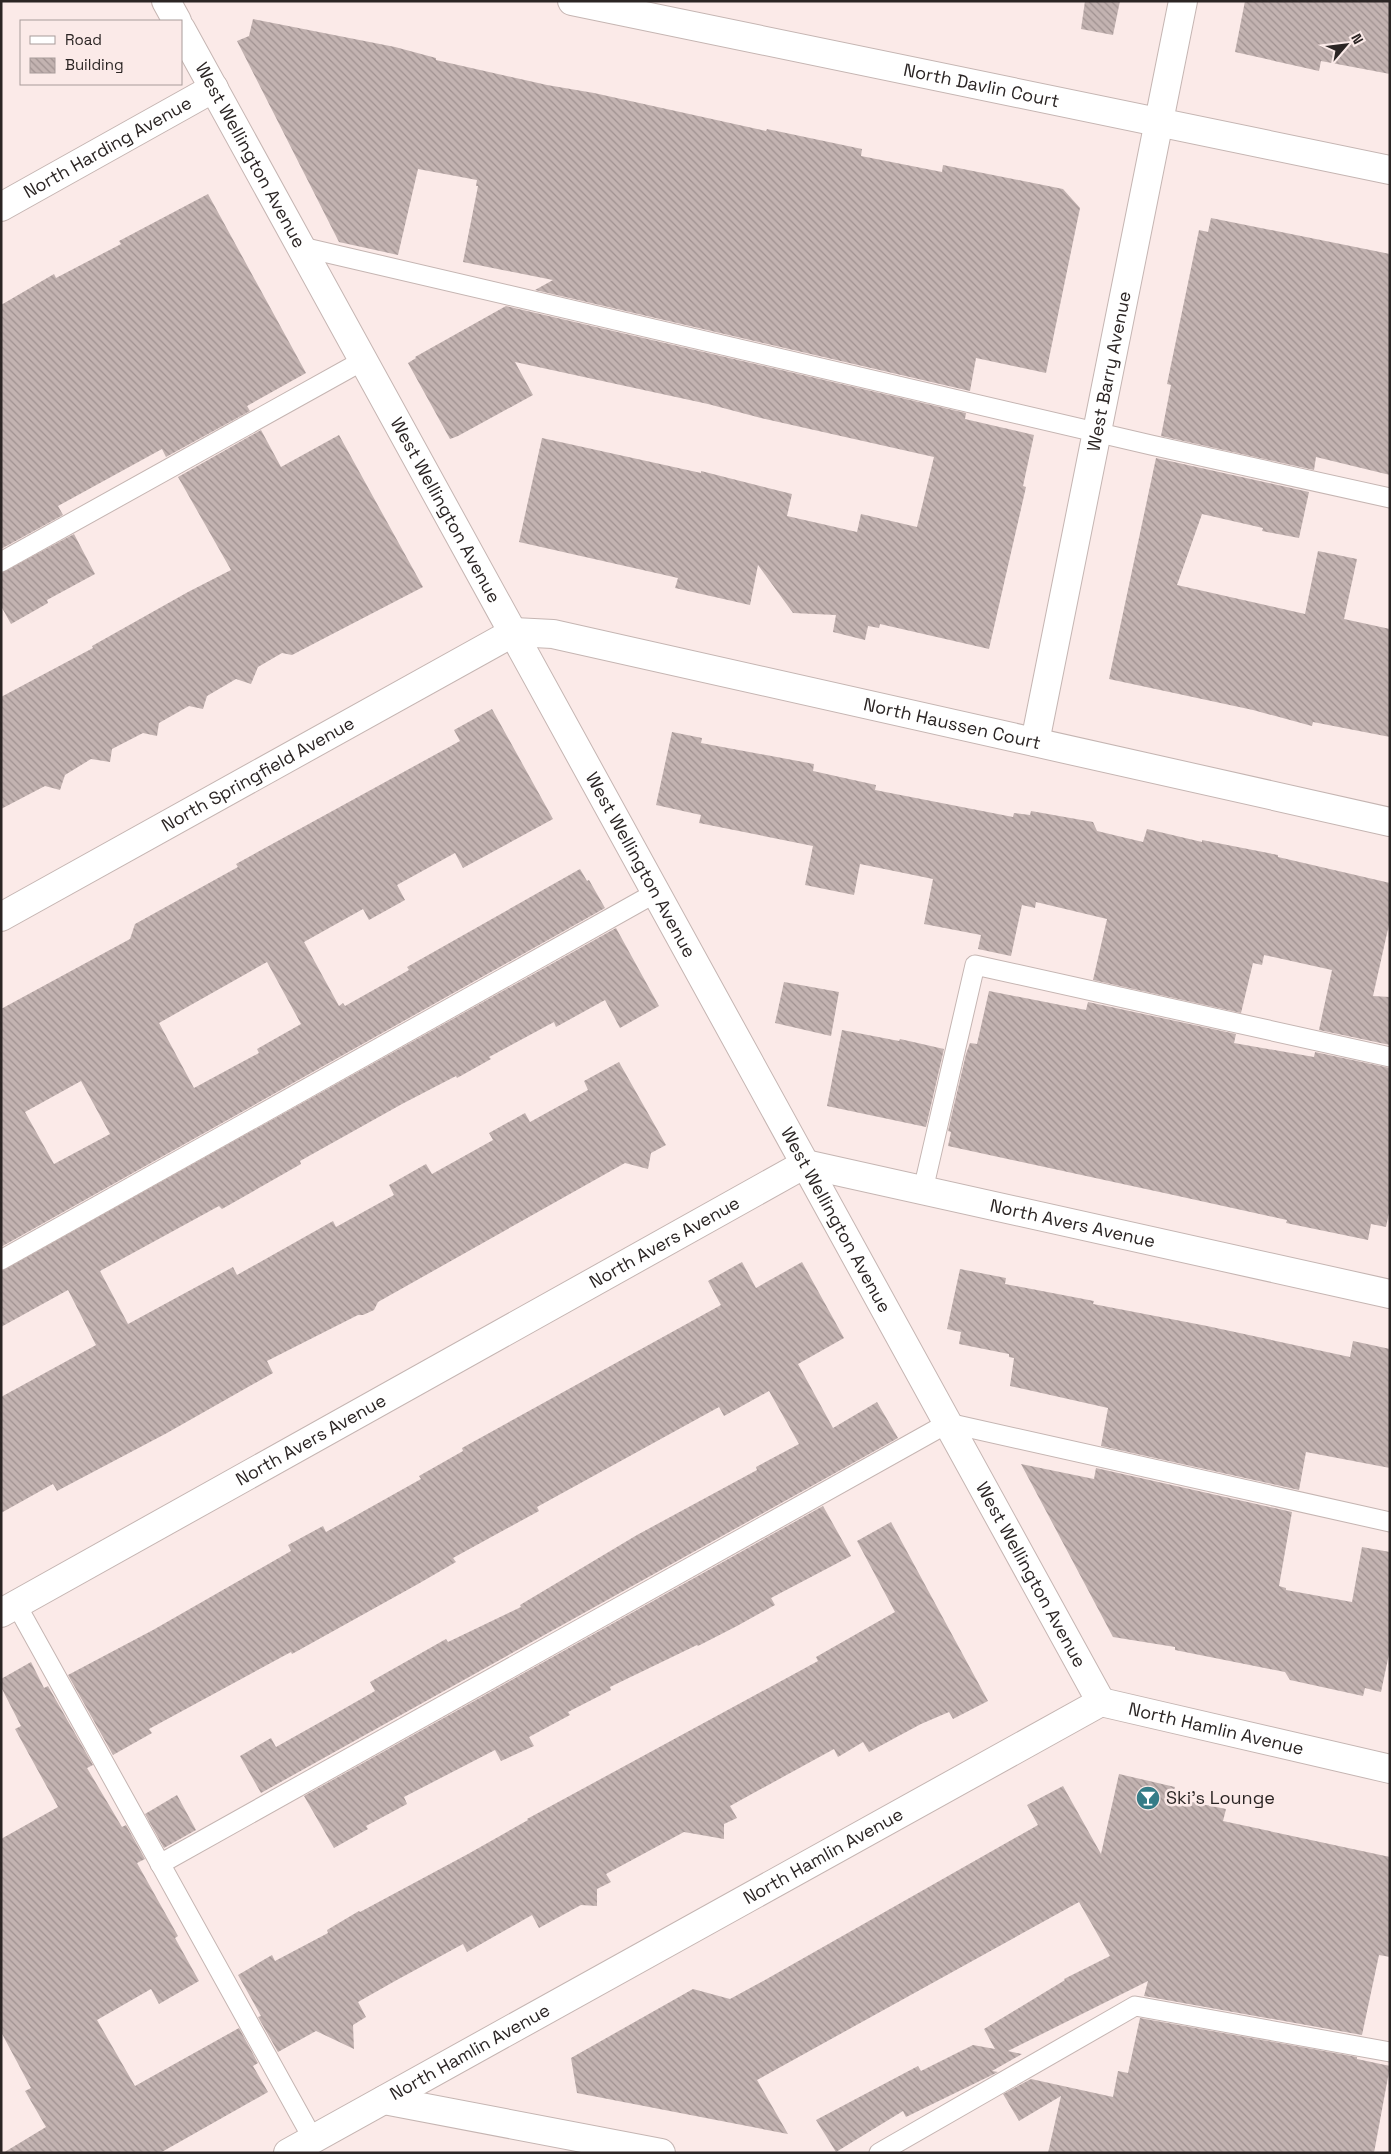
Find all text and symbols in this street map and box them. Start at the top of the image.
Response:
legend [20,20,182,85]
north arrow [1321,20,1371,70]
text: Road [65,30,102,49]
text: N [1347,31,1368,47]
text: Building [65,55,124,74]
street label: West Wellington Avenue [191,58,311,252]
street label: North Davlin Court [901,58,1061,112]
street label: North Harding Avenue [19,91,195,203]
street label: West Barry Avenue [1081,289,1136,454]
street label: West Wellington Avenue [386,413,506,607]
street label: North Haussen Court [861,692,1043,754]
street label: North Springfield Avenue [157,711,358,837]
street label: West Wellington Avenue [581,768,701,962]
street label: West Wellington Avenue [776,1123,897,1316]
street label: North Avers Avenue [585,1191,744,1293]
street label: North Avers Avenue [988,1193,1158,1253]
street label: North Avers Avenue [231,1388,390,1491]
street label: West Wellington Avenue [971,1478,1092,1671]
street label: North Hamlin Avenue [1126,1697,1306,1760]
bar icon: Ski's Lounge [1135,1785,1161,1811]
place label: Ski's Lounge [1166,1786,1275,1809]
street label: North Hamlin Avenue [739,1802,907,1909]
street label: North Hamlin Avenue [386,1998,554,2105]

